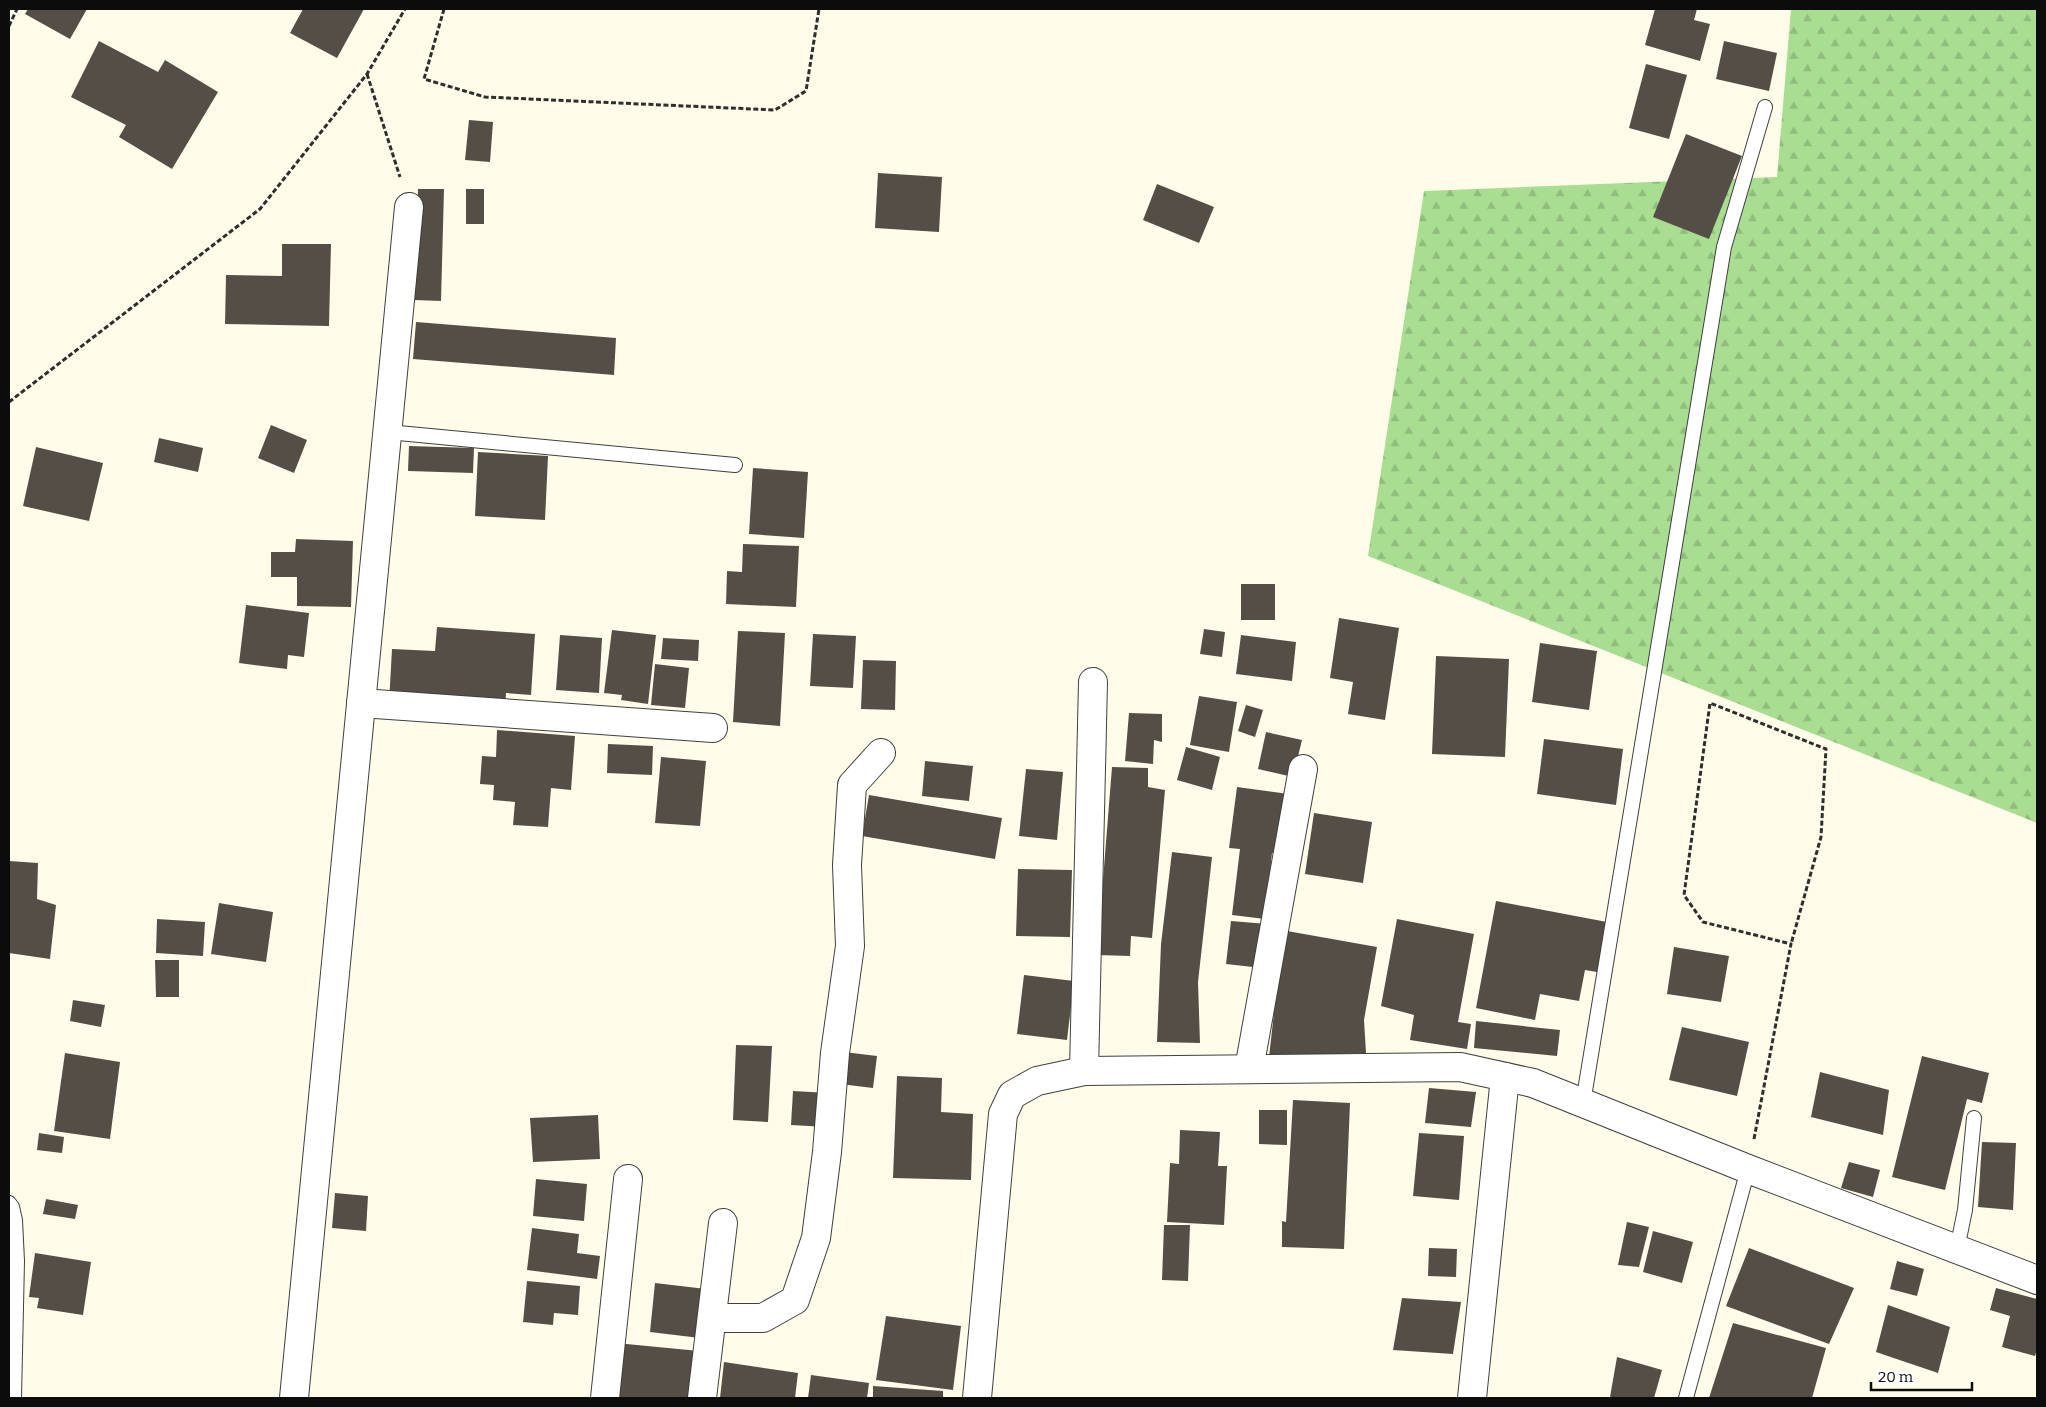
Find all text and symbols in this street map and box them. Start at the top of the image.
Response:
scale bar [1871,1360,1972,1392]
text: 20 m [1878,1368,1914,1386]

